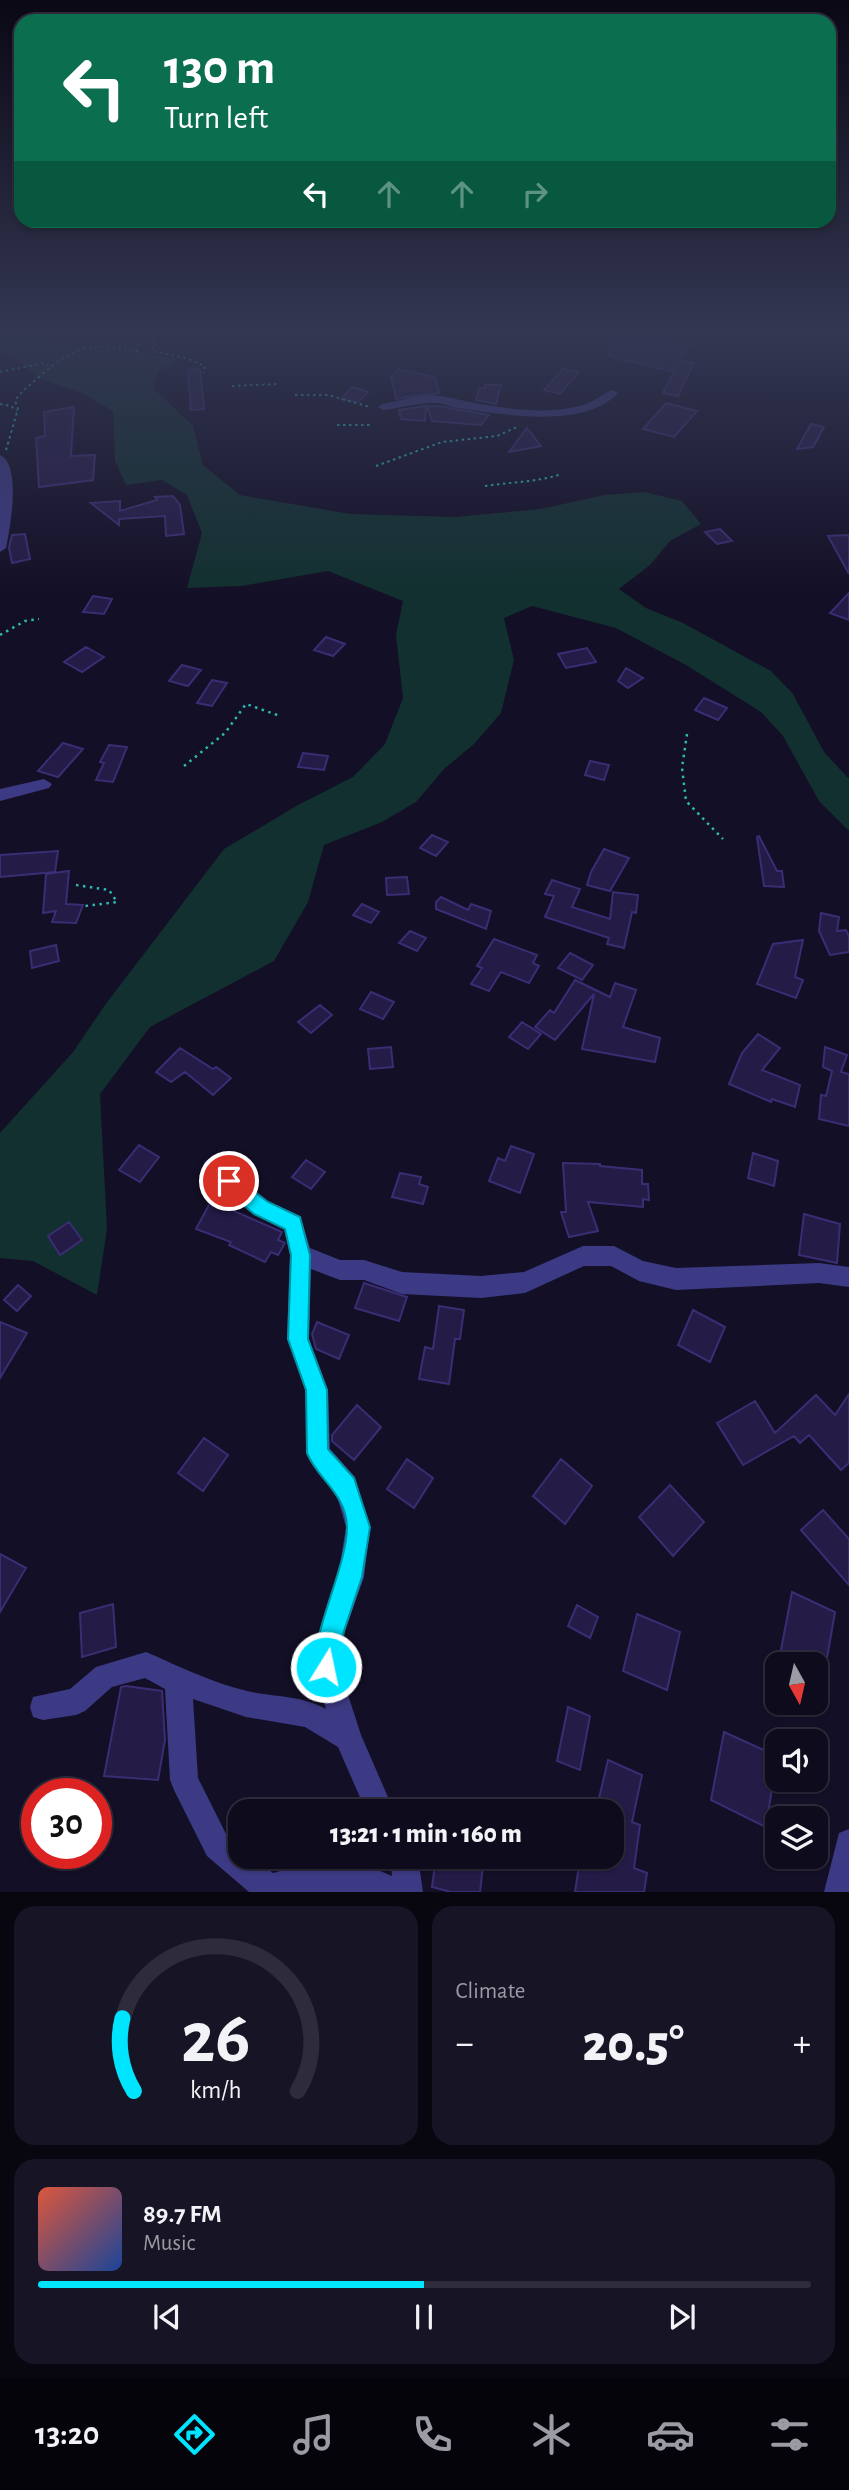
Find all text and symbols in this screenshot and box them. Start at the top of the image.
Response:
icon: left [49,42,140,133]
text: 130 m [164,44,275,93]
text: Turn left [164,102,268,134]
icon: left [297,175,335,213]
icon: ahead [370,175,408,213]
icon: ahead [443,175,481,213]
icon: right [516,175,554,213]
pin [199,1151,259,1211]
icon: arrive [210,1162,248,1200]
position arrow [289,1630,363,1704]
north arrow [765,1652,828,1715]
map controls [765,1652,828,1869]
button: sound [765,1729,828,1792]
speed limit sign: 30 [21,1778,112,1869]
button: layers [765,1806,828,1869]
text: 13:21 · 1 min · 160 m [330,1821,522,1847]
text: Climate [456,1980,525,2003]
text: 26 [181,2004,250,2077]
text: 20.5° [582,2018,684,2070]
text: − [456,2025,474,2063]
text: + [793,2025,811,2063]
text: km/h [190,2078,242,2103]
text: 89.7 FM [143,2201,222,2227]
text: Music [143,2232,195,2255]
icon: previous [148,2298,186,2336]
icon: pause [405,2298,443,2336]
icon: next [663,2298,701,2336]
icon: directions [170,2410,219,2459]
icon: music [289,2410,338,2459]
icon: phone [408,2410,457,2459]
icon: climate [527,2410,576,2459]
icon: car [646,2410,695,2459]
icon: filters [765,2410,814,2459]
text: 13:20 [35,2418,99,2450]

